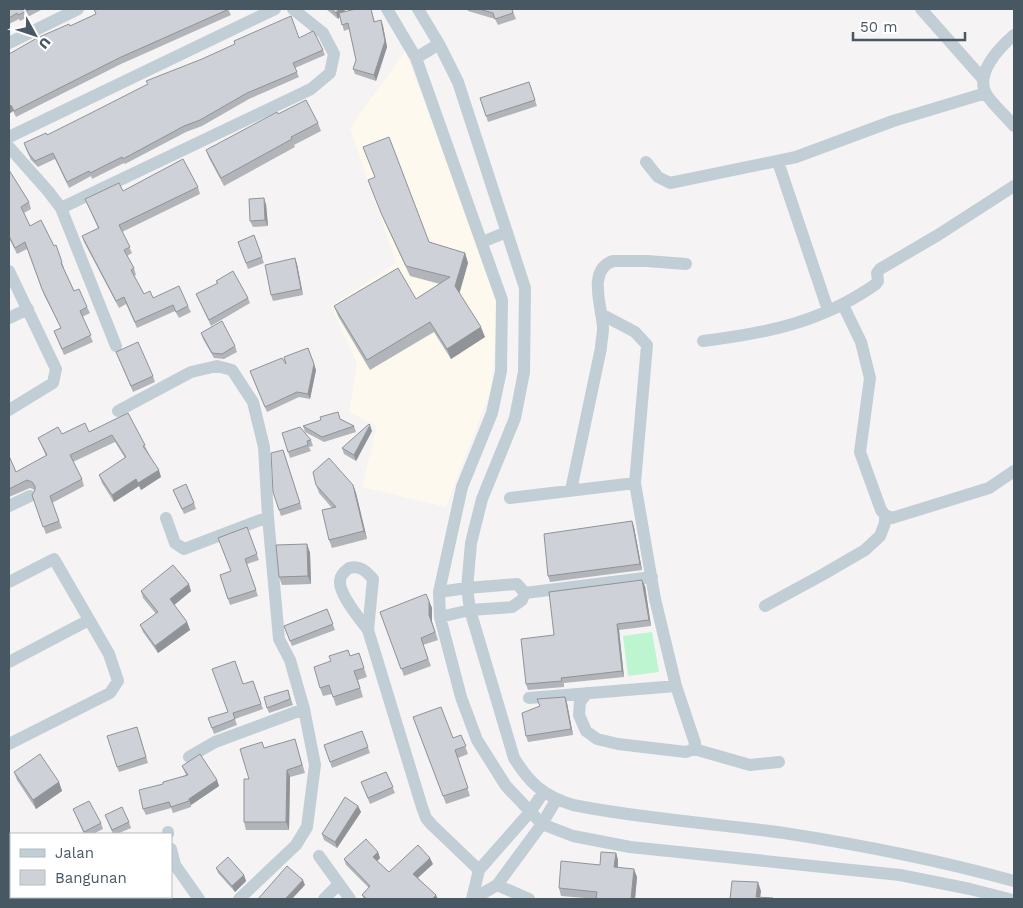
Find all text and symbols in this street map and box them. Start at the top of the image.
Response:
north arrow [10,10,60,60]
scale bar [853,10,966,42]
text: 50 m [860,18,897,36]
text: U [36,34,54,52]
legend [10,833,172,898]
text: Jalan [55,844,94,862]
text: Bangunan [55,869,127,887]

